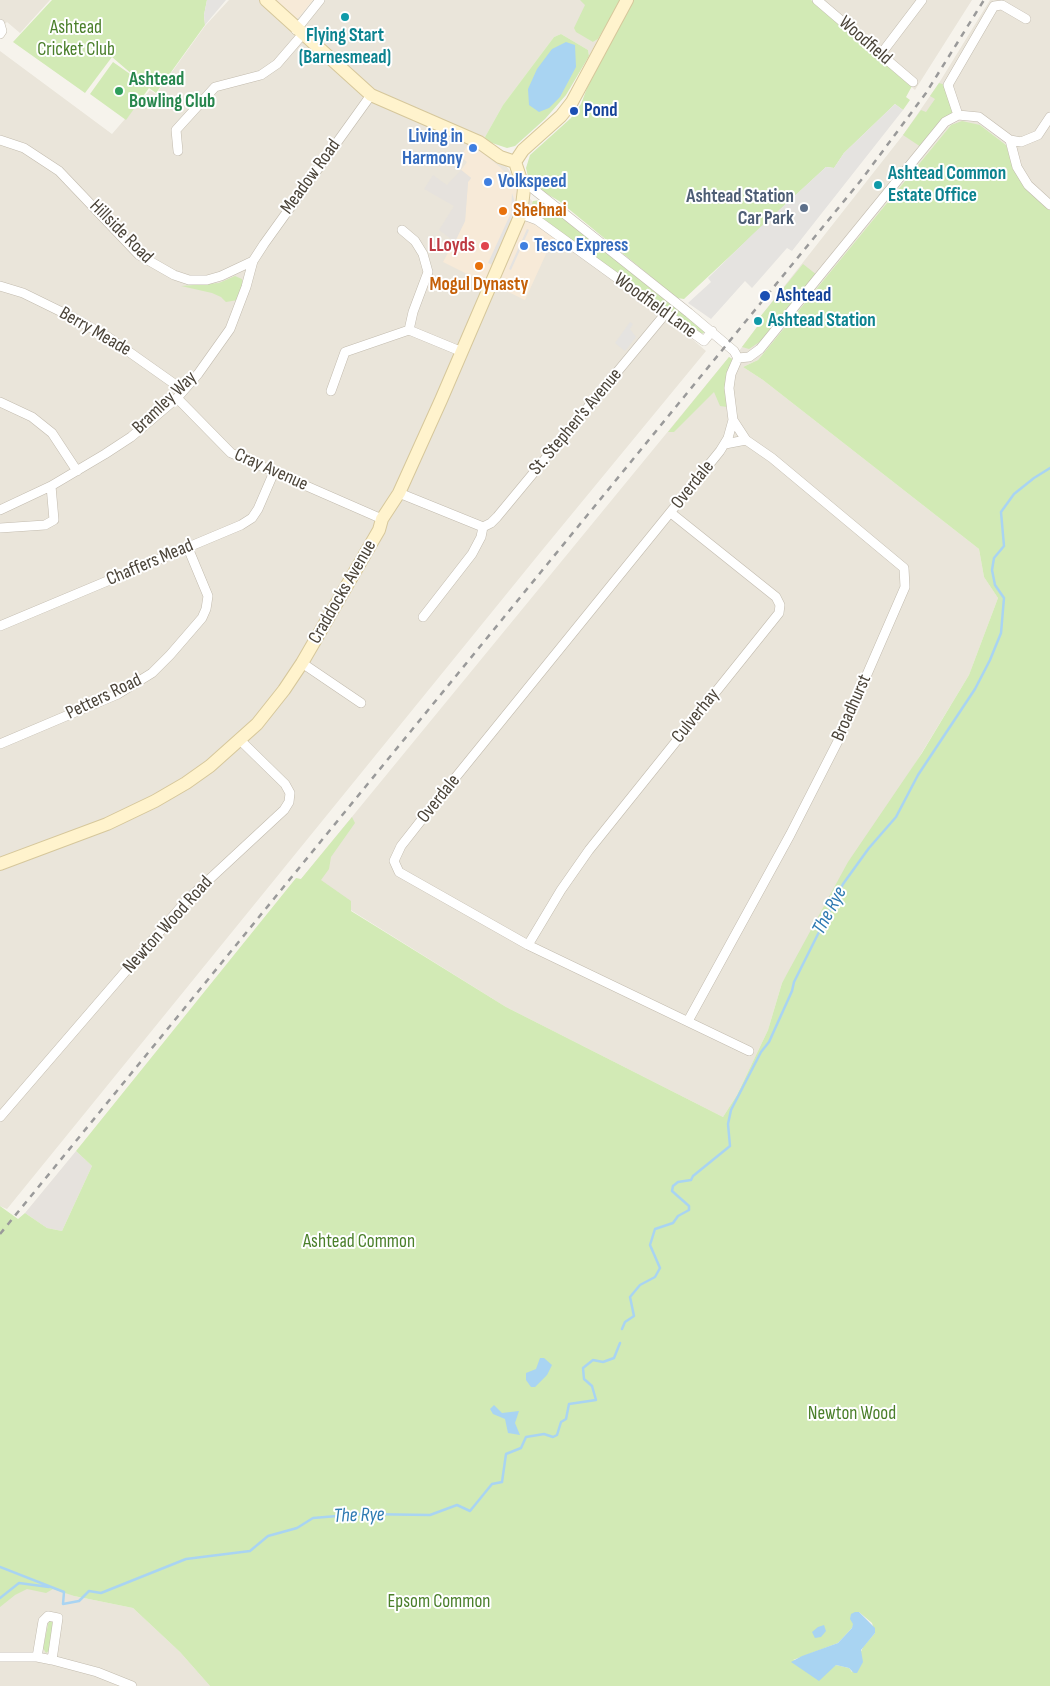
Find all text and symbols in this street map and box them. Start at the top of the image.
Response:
marker: Flying Start (Barnesmead) [339,11,351,23]
street label: Woodfield [834,12,896,70]
park label: Ashtead Cricket Club [37,17,115,61]
place label: Flying Start (Barnesmead) [299,25,391,69]
place label: Ashtead Bowling Club [129,69,215,113]
marker: Ashtead Bowling Club [113,85,125,97]
place label: Pond [584,100,618,122]
marker: Pond [568,105,580,117]
place label: Living in Harmony [402,126,463,170]
street label: Meadow Road [276,135,346,219]
marker: Living in Harmony [467,142,479,154]
place label: Ashtead Common Estate Office [888,163,1006,207]
place label: Volkspeed [498,171,567,193]
marker: Volkspeed [482,176,494,188]
marker: Ashtead Common Estate Office [872,179,884,191]
place label: Ashtead Station Car Park [686,186,794,230]
street label: Hillside Road [84,195,158,269]
place label: Shehnai [513,200,567,222]
marker: Ashtead Station Car Park [798,202,810,214]
marker: Shehnai [497,205,509,217]
place label: LLoyds [429,235,475,257]
place label: Tesco Express [534,235,628,257]
marker: LLoyds [479,240,491,252]
marker: Tesco Express [518,240,530,252]
marker: Mogul Dynasty [473,260,485,272]
street label: Woodfield Lane [609,268,701,344]
place label: Mogul Dynasty [430,274,528,296]
place label: Ashtead [776,285,831,307]
marker: Ashtead [758,289,772,303]
street label: Berry Meade [55,302,135,362]
place label: Ashtead Station [768,310,876,332]
marker: Ashtead Station [752,315,764,327]
street label: St. Stephen's Avenue [525,364,627,480]
street label: Bramley Way [128,367,202,439]
street label: Cray Avenue [231,444,311,496]
street label: Overdale [667,456,719,514]
street label: Chaffers Mead [103,535,197,591]
street label: Craddocks Avenue [304,536,382,648]
street label: Petters Road [62,669,146,725]
street label: Broadhurst [827,671,877,745]
street label: Culverhay [667,684,725,748]
street label: Overdale [413,770,465,828]
street label: Newton Wood Road [118,872,218,978]
water label: The Rye [807,883,853,939]
park label: Ashtead Common [303,1231,415,1253]
park label: Newton Wood [808,1403,896,1425]
water label: The Rye [333,1503,385,1529]
park label: Epsom Common [388,1591,490,1613]

